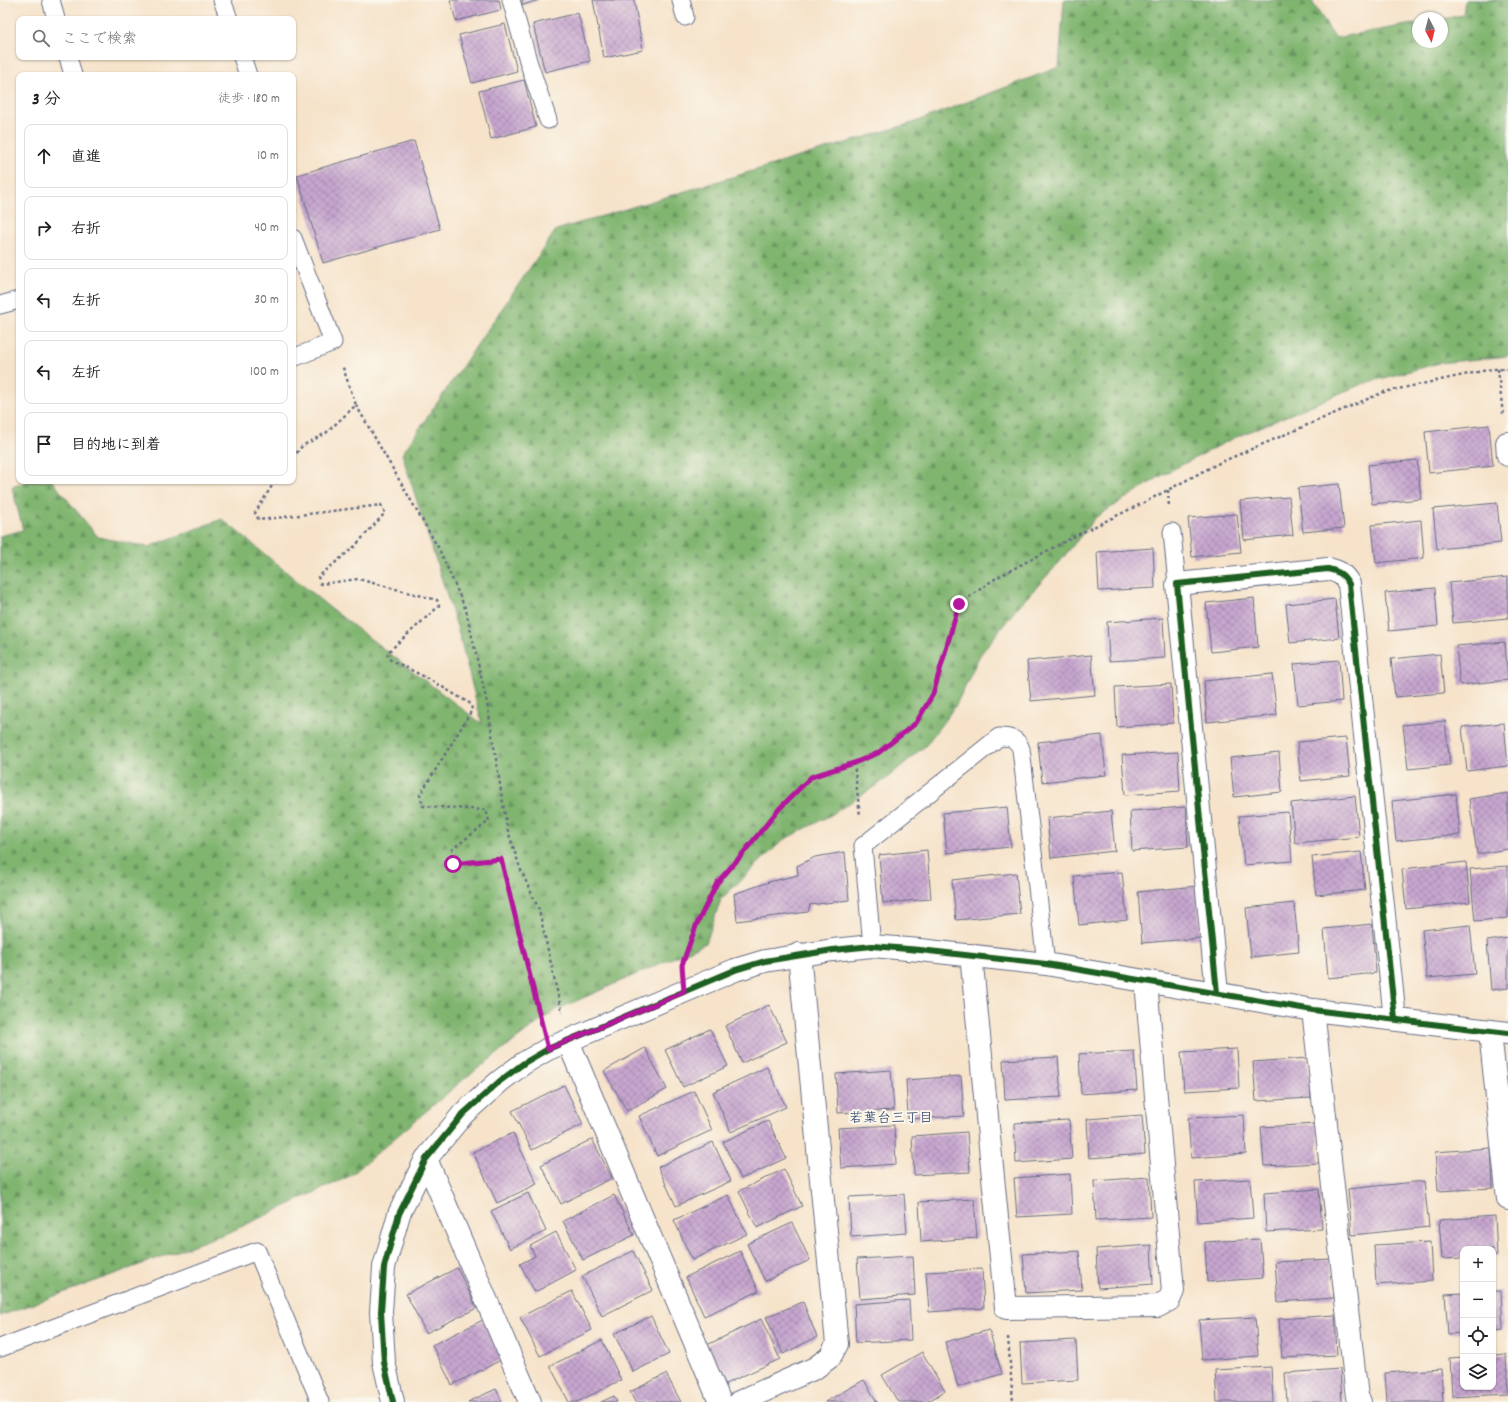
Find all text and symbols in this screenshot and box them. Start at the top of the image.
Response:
north arrow [1412,12,1448,48]
search box [16,16,296,60]
icon: search [30,27,52,49]
text: ここで検索 [62,29,137,51]
text: 3 分 [32,89,60,113]
text: 徒歩 · 180 m [218,90,280,109]
icon: ahead [33,145,55,167]
text: 直進 [71,147,101,169]
text: 10 m [257,147,279,166]
icon: right [33,217,55,239]
text: 右折 [71,219,101,241]
text: 40 m [255,219,279,238]
icon: left [33,289,55,311]
text: 左折 [71,291,101,313]
text: 30 m [254,291,279,310]
icon: left [33,361,55,383]
text: 左折 [71,363,101,385]
text: 100 m [250,363,279,382]
icon: arrive [33,433,55,455]
text: 目的地に到着 [71,435,161,457]
route end [950,595,968,613]
route start [444,855,462,873]
district label: 若葉台三丁目 [849,1109,933,1129]
map controls [1460,1246,1496,1390]
button: + [1460,1246,1496,1282]
button: − [1460,1282,1496,1318]
button: locate [1460,1318,1496,1354]
button: layers [1460,1354,1496,1390]

